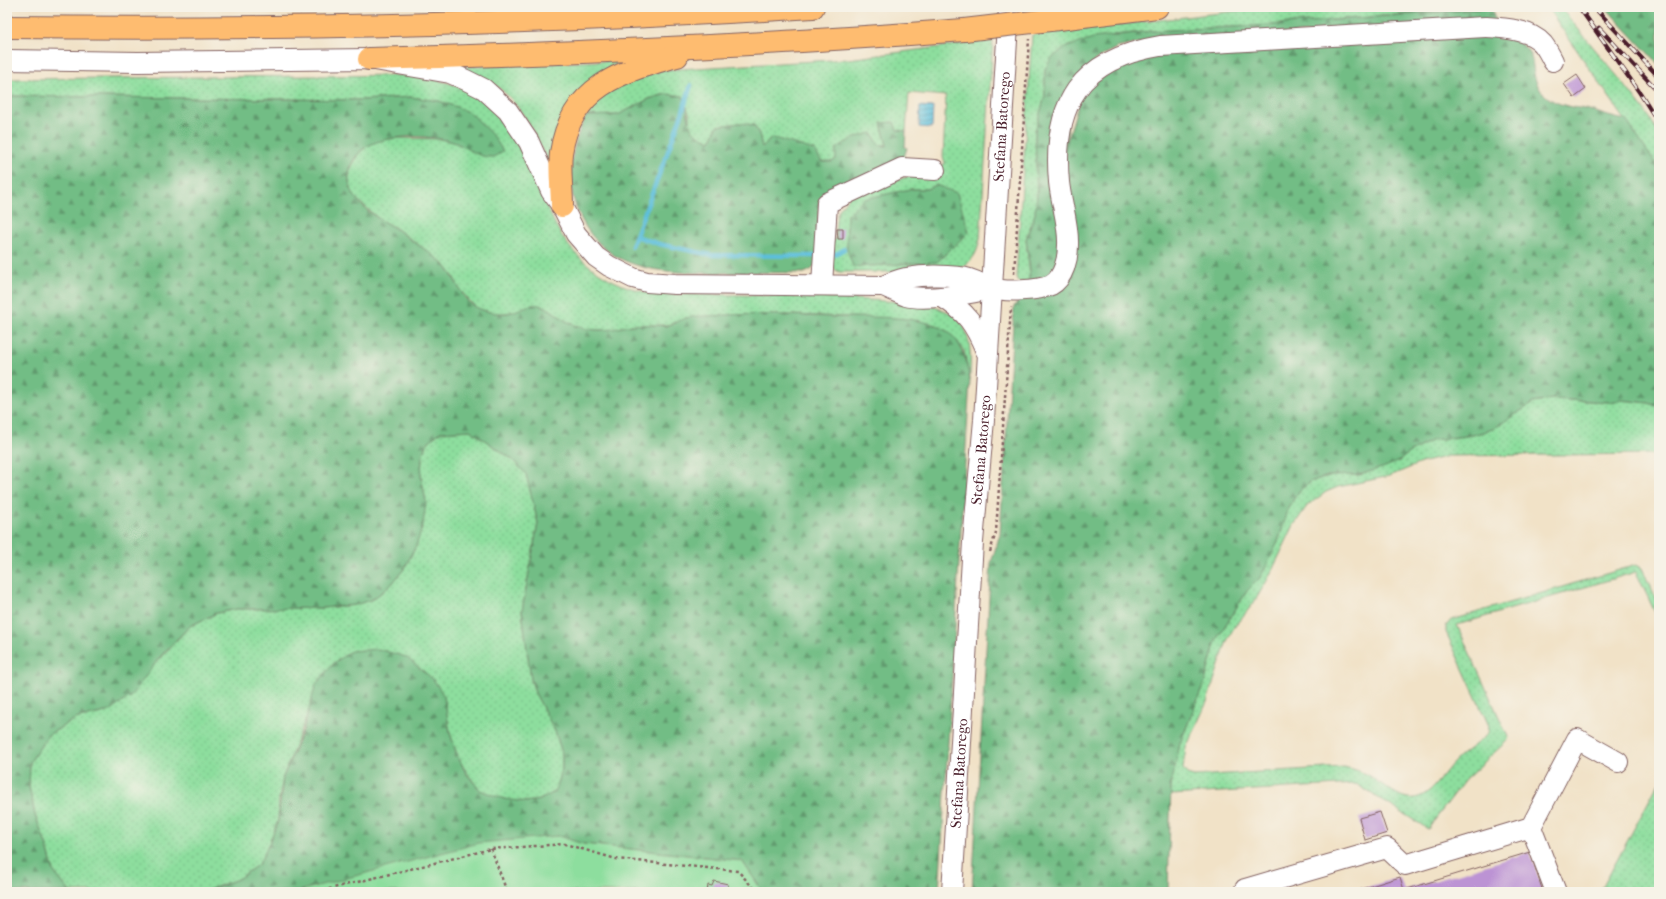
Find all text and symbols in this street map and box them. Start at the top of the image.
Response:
street label: Stefana Batorego [989,71,1014,182]
street label: Stefana Batorego [967,394,995,506]
street label: Stefana Batorego [947,717,971,829]

